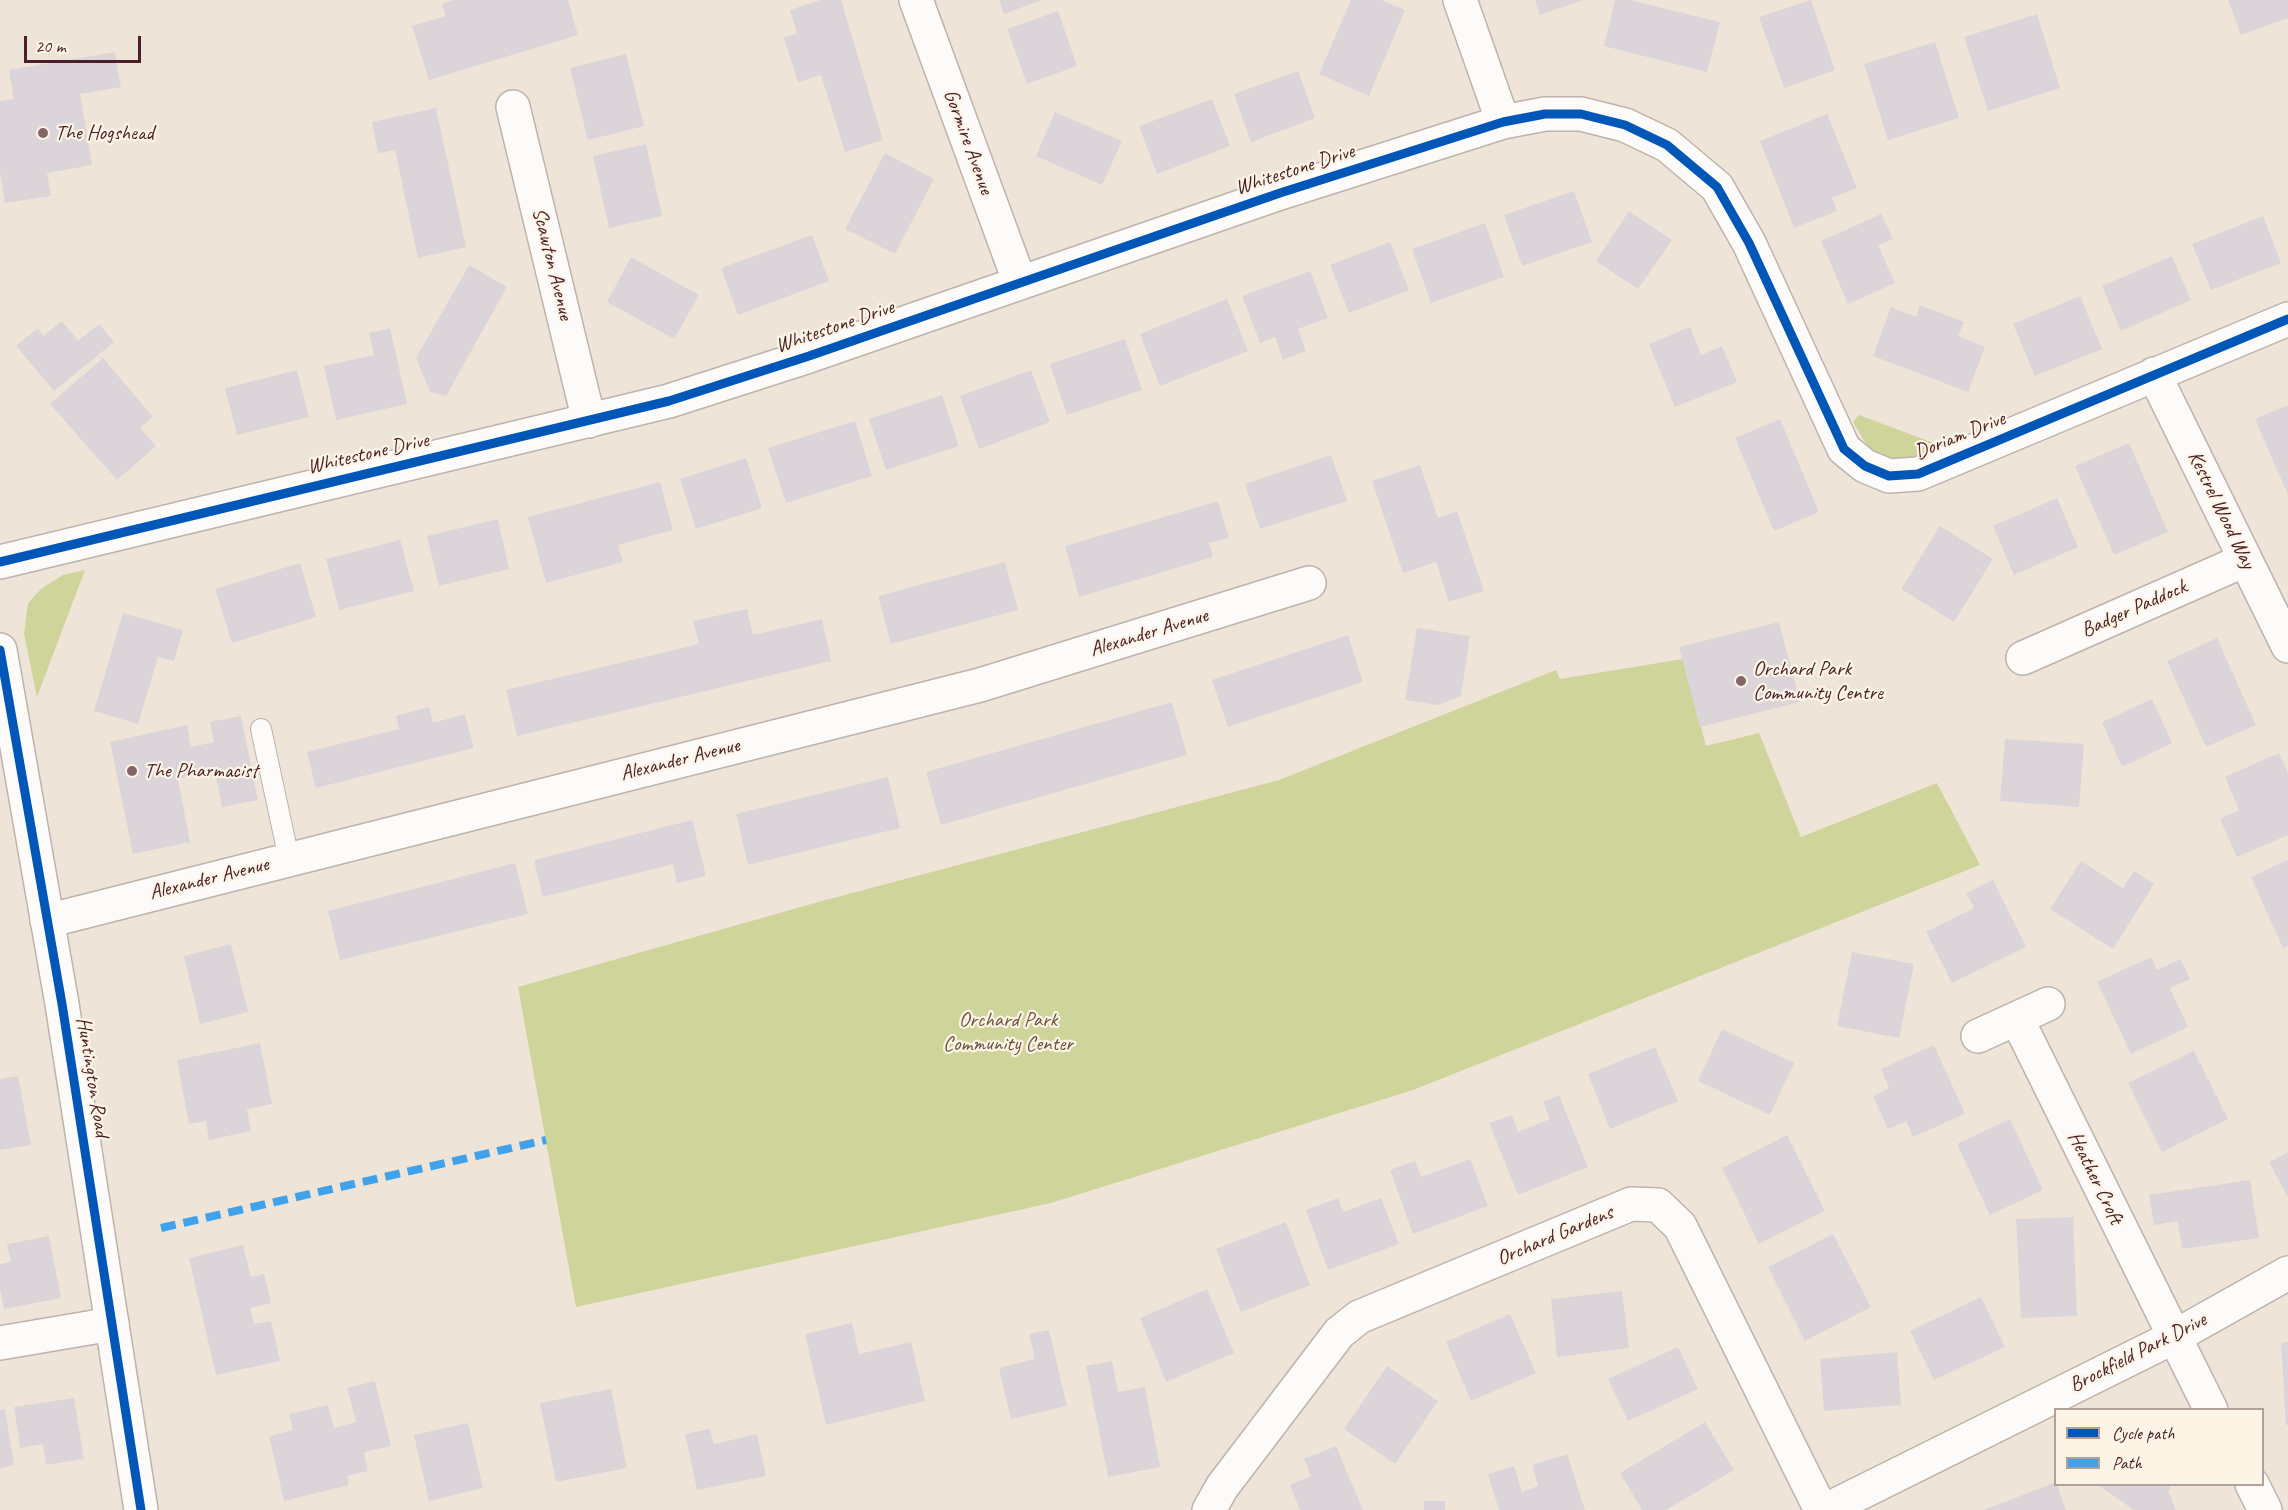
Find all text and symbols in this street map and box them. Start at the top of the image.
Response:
scale bar [27,24,144,62]
text: 20 m [35,35,66,57]
street label: Gormire Avenue [937,86,999,198]
place label: The Hogshead [55,120,154,146]
marker: The Hogshead [36,126,50,140]
street label: Whitestone Drive [1232,139,1358,201]
street label: Scawton Avenue [526,205,578,323]
street label: Whitestone Drive [772,295,898,359]
street label: Doriam Drive [1911,406,2009,466]
street label: Whitestone Drive [305,428,431,480]
street label: Kestrel Wood Way [2182,447,2260,573]
street label: Badger Paddock [2077,575,2191,643]
street label: Alexander Avenue [1087,603,1211,663]
place label: Orchard Park Community Centre [1753,656,1883,706]
marker: Orchard Park Community Centre [1734,674,1748,688]
street label: Alexander Avenue [618,733,742,787]
place label: The Pharmacist [144,758,258,784]
marker: The Pharmacist [125,764,139,778]
street label: Alexander Avenue [147,852,271,906]
park label: Orchard Park Community Center [943,1007,1073,1057]
street label: Huntington Road [70,1015,114,1139]
street label: Heather Croft [2062,1127,2128,1229]
street label: Orchard Gardens [1493,1200,1617,1272]
street label: Brockfield Park Drive [2065,1308,2211,1398]
legend [2054,1408,2264,1486]
text: Cycle path [2112,1422,2174,1444]
text: Path [2112,1452,2142,1474]

